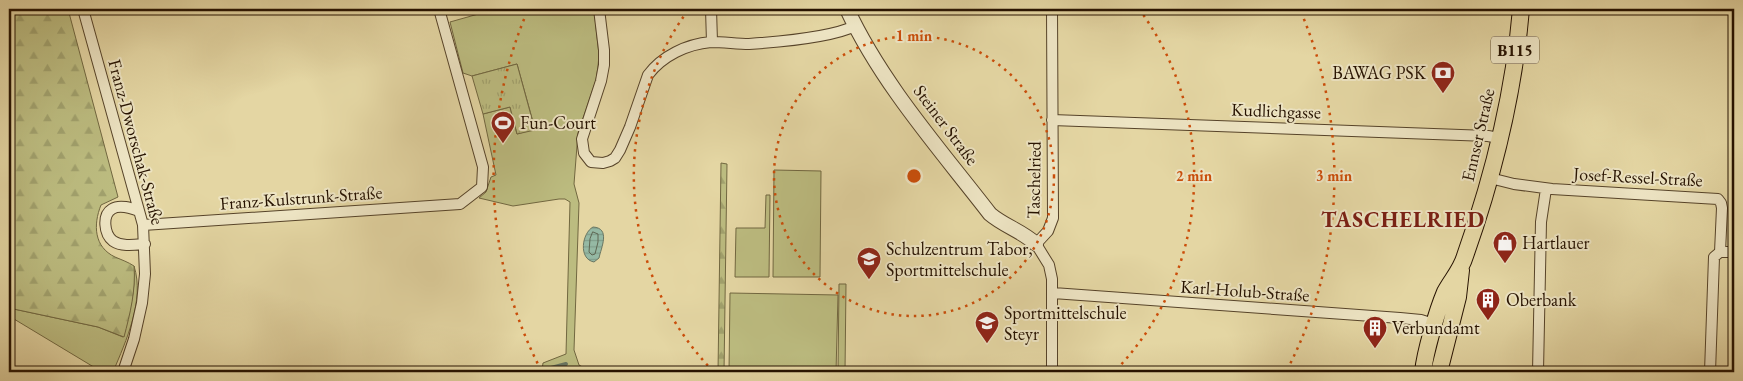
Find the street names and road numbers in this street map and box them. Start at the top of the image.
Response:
road number: B115 [1491,36,1539,64]
street label: Franz-Dworschak-Straße [103,57,170,227]
street label: Steiner Straße [909,80,984,170]
street label: Ennser Straße [1456,86,1499,184]
street label: Kudlichgasse [1231,97,1321,124]
street label: Taschelried [1021,140,1046,219]
street label: Josef-Ressel-Straße [1571,162,1703,191]
street label: Franz-Kulstrunk-Straße [219,180,383,215]
street label: Karl-Holub-Straße [1180,275,1310,306]

